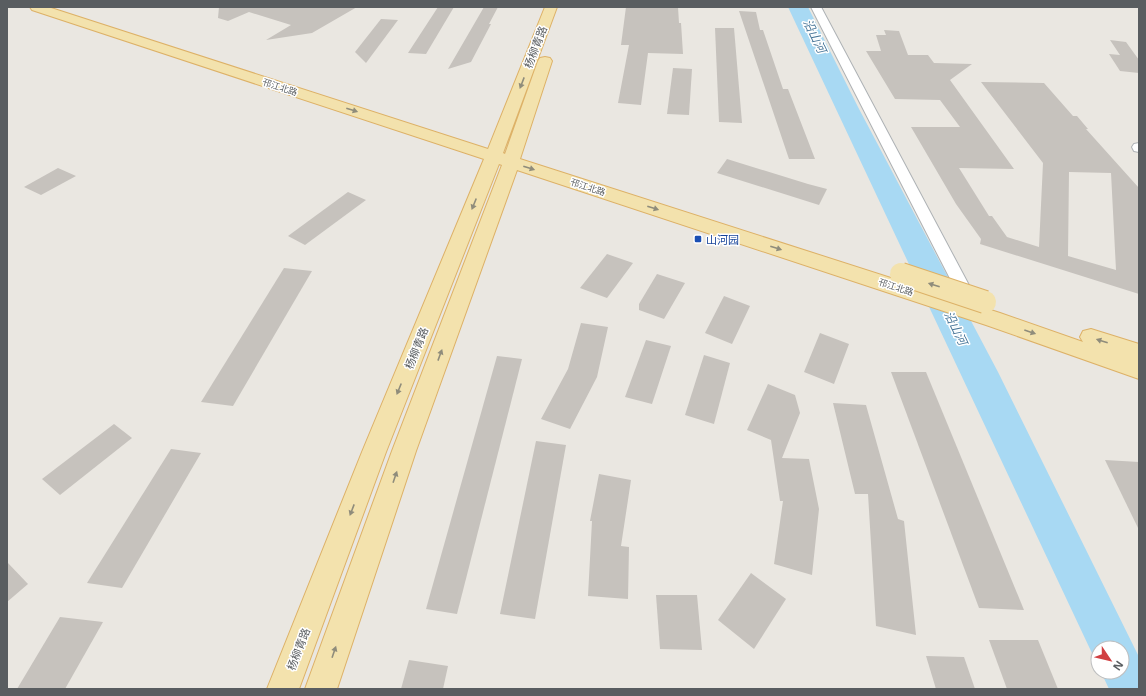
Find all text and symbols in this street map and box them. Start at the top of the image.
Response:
water label: 沿山河 [799,16,831,58]
street label: 杨柳青路 [520,24,550,70]
street label: 邗江北路 [261,75,299,99]
one-way arrow [518,77,524,89]
one-way arrow [346,108,358,114]
one-way arrow [523,165,535,171]
street label: 邗江北路 [569,175,607,199]
one-way arrow [471,198,477,209]
one-way arrow [647,205,659,211]
place label: 山河园 [706,232,739,247]
marker: 山河园 [693,234,703,244]
one-way arrow [771,245,783,251]
street label: 邗江北路 [877,275,915,299]
one-way arrow [928,282,940,288]
water label: 沿山河 [940,308,972,350]
street label: 杨柳青路 [401,325,431,371]
one-way arrow [1024,329,1036,335]
one-way arrow [1096,338,1108,344]
one-way arrow [438,348,444,360]
one-way arrow [396,384,402,396]
one-way arrow [393,470,399,482]
one-way arrow [348,505,354,517]
street label: 杨柳青路 [283,626,313,672]
north arrow [1090,640,1130,680]
one-way arrow [331,646,337,658]
text: N [1110,658,1127,674]

